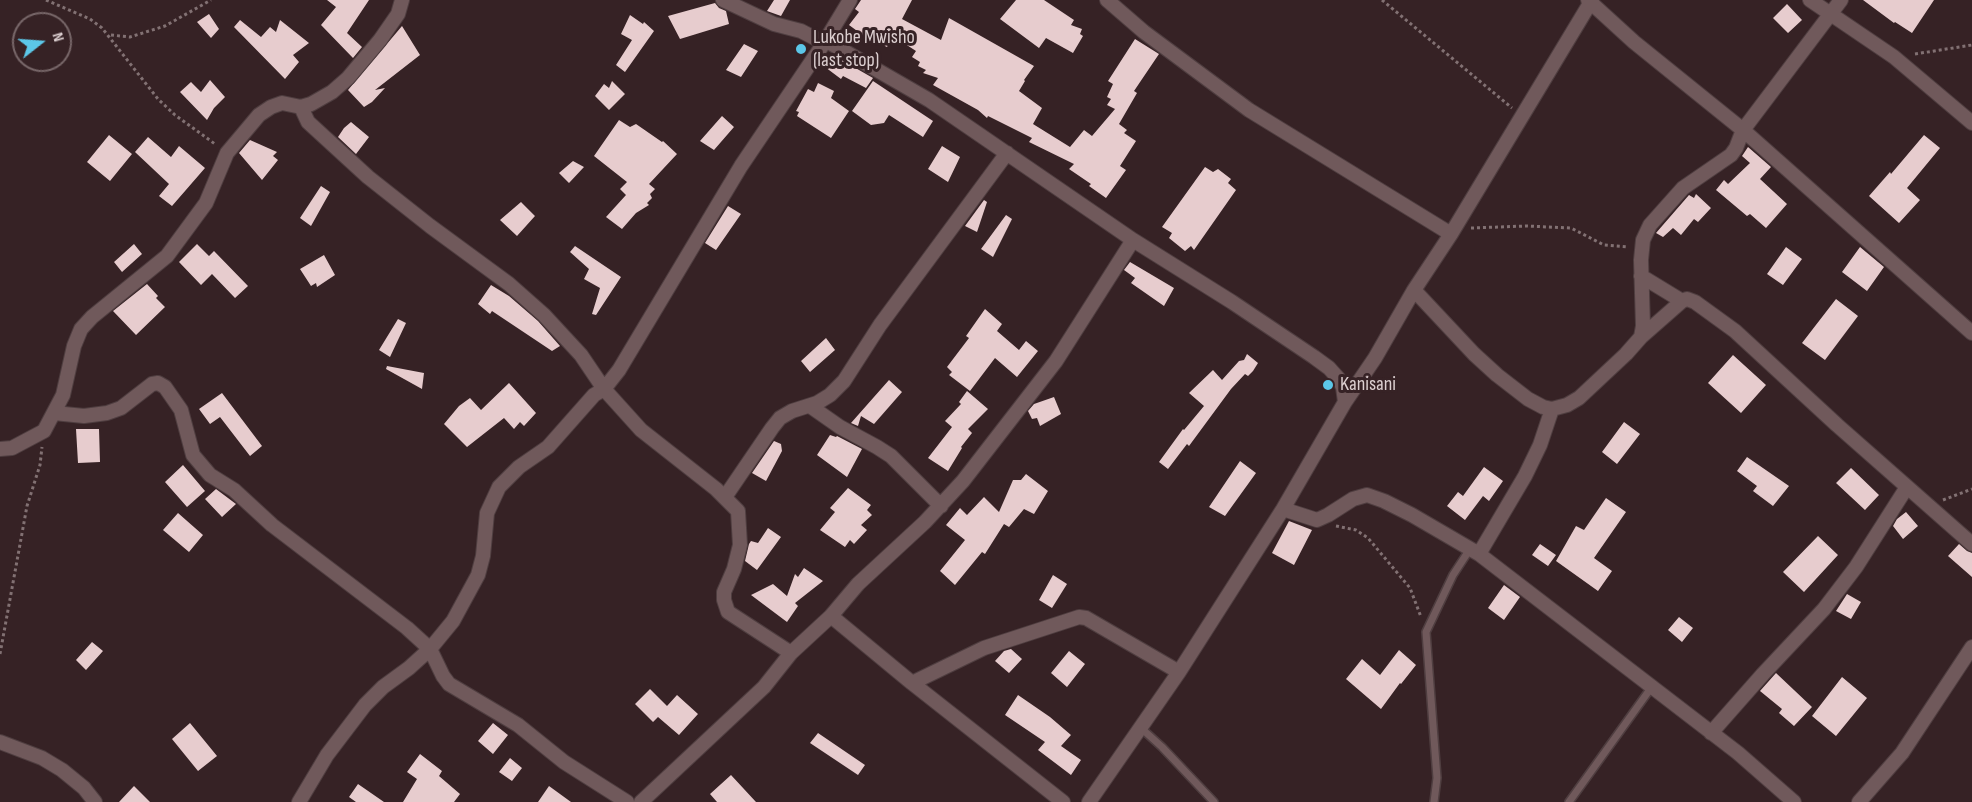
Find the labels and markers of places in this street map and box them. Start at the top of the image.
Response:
place label: Lukobe Mwisho (last stop) [813,26,915,73]
marker: Lukobe Mwisho (last stop) [794,42,808,56]
place label: Kanisani [1340,373,1396,397]
marker: Kanisani [1321,378,1335,392]

